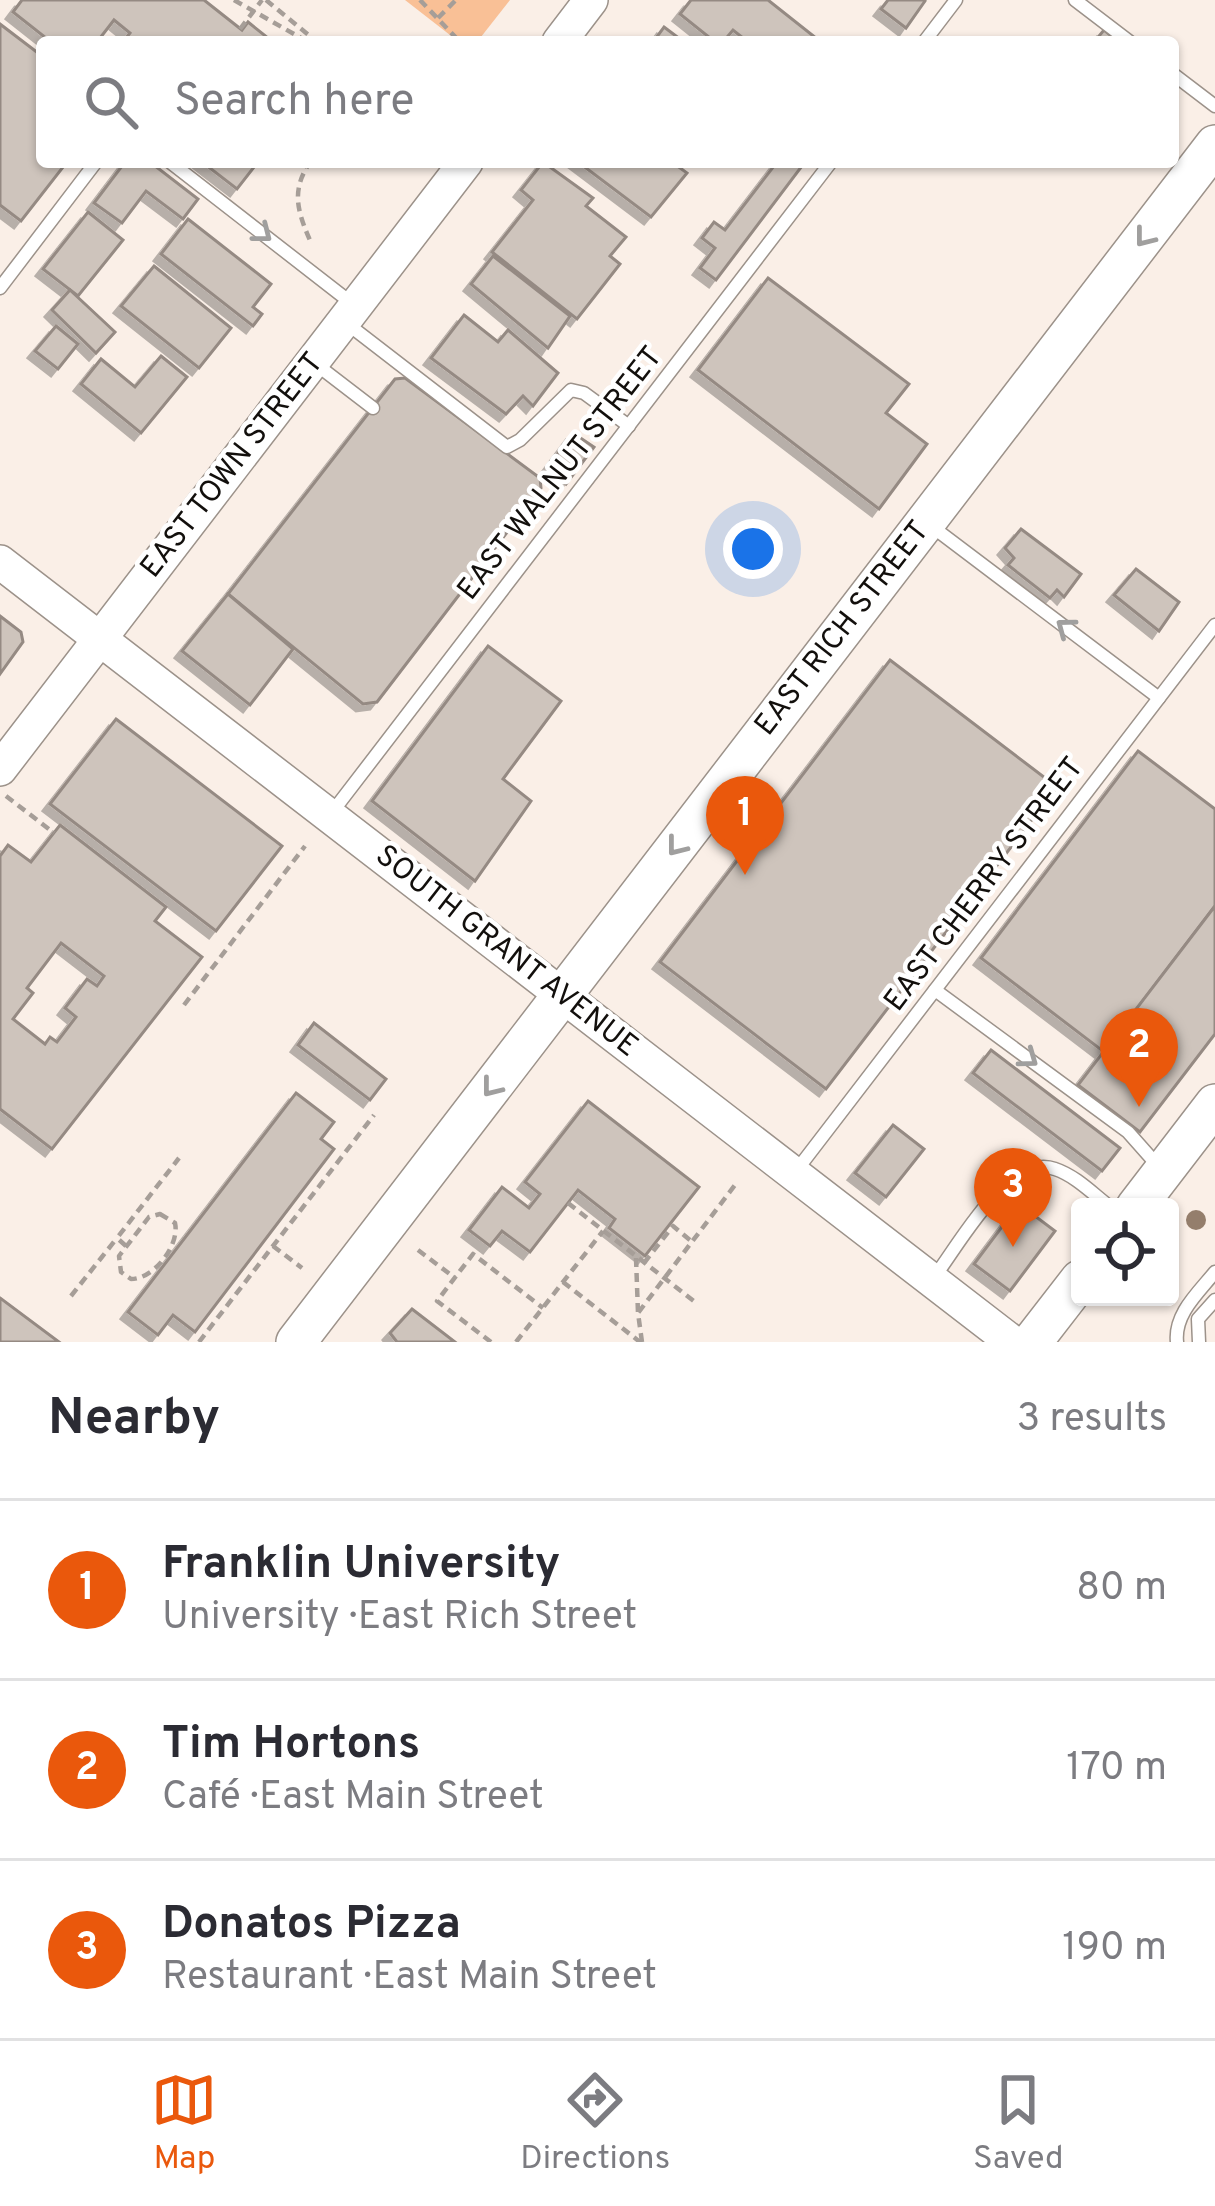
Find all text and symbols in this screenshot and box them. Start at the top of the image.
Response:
search box [36,36,1179,168]
icon: search [78,69,144,135]
text: Search here [174,74,414,131]
one-way arrow [249,220,271,241]
one-way arrow [1137,224,1158,246]
street label: EAST WALNUT STREET [451,340,671,608]
street label: EAST TOWN STREET [134,346,332,586]
street label: EAST RICH STREET [748,514,938,744]
your location [723,519,783,579]
one-way arrow [1057,620,1079,642]
street label: EAST CHERRY STREET [877,751,1093,1019]
pin: 1 [706,776,784,875]
one-way arrow [669,833,690,855]
street label: SOUTH GRANT AVENUE [367,838,645,1066]
pin: 2 [1100,1008,1178,1107]
one-way arrow [1016,1045,1037,1067]
one-way arrow [484,1075,505,1097]
pin: 3 [974,1148,1052,1247]
map controls [1071,1198,1179,1306]
button: locate [1071,1198,1179,1306]
text: Nearby [48,1388,220,1453]
text: 3 results [1017,1396,1167,1445]
text: Franklin University [162,1537,560,1594]
text: 1 [79,1565,95,1614]
text: 80 m [1076,1565,1167,1614]
text: University · East Rich Street [162,1594,637,1643]
text: Tim Hortons [162,1717,420,1774]
text: 2 [75,1745,99,1794]
text: 170 m [1066,1745,1167,1794]
text: Café · East Main Street [162,1774,544,1823]
text: Donatos Pizza [162,1897,461,1954]
text: 3 [75,1925,99,1974]
text: 190 m [1062,1925,1167,1974]
text: Restaurant · East Main Street [162,1954,657,2003]
tab: Map [151,2067,217,2181]
tab: Directions [520,2067,670,2181]
tab: Saved [973,2067,1064,2181]

